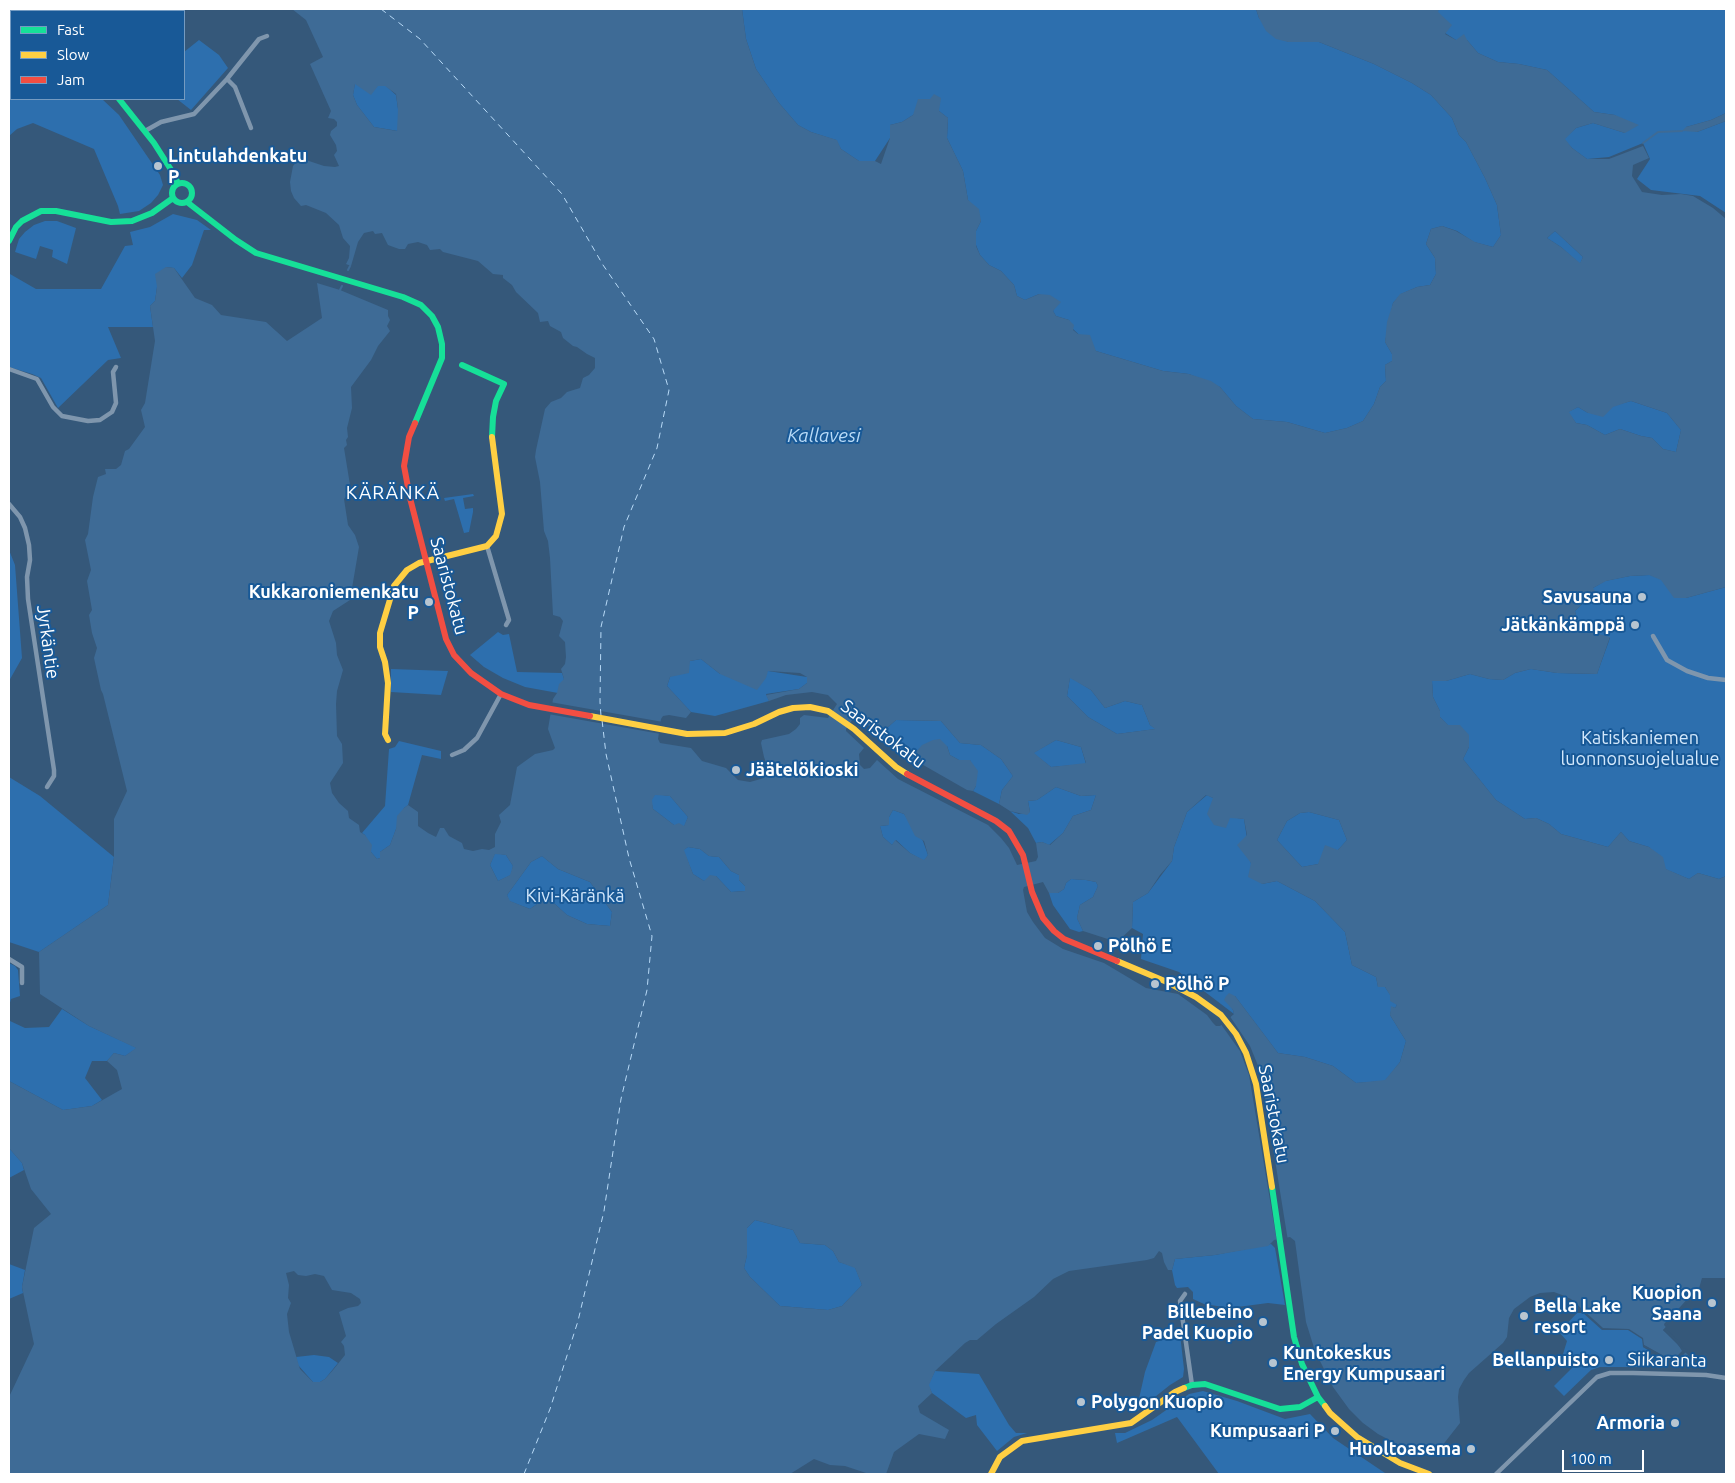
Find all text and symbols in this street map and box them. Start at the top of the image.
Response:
legend [10,10,185,100]
text: Fast [57,21,84,38]
text: Slow [57,46,89,63]
text: Jam [57,71,85,88]
place label: Lintulahdenkatu P [168,145,307,188]
marker: Lintulahdenkatu P [152,160,164,172]
water label: Kallavesi [787,425,861,447]
district label: KÄRÄNKÄ [345,482,441,504]
street label: Saaristokatu [426,535,472,637]
place label: Kukkaroniemenkatu P [249,581,419,624]
place label: Savusauna [1543,586,1632,608]
marker: Savusauna [1636,591,1648,603]
marker: Kukkaroniemenkatu P [423,596,435,608]
street label: Jyrkäntie [32,604,64,680]
place label: Jätkänkämppä [1501,614,1625,636]
marker: Jätkänkämppä [1629,619,1641,631]
street label: Saaristokatu [836,695,930,773]
park label: Katiskaniemen luonnonsuojelualue [1561,727,1719,770]
place label: Jäätelökioski [746,759,859,781]
marker: Jäätelökioski [730,764,742,776]
park label: Kivi-Käränkä [526,885,624,907]
place label: Pölhö E [1108,935,1172,957]
marker: Pölhö E [1092,940,1104,952]
place label: Pölhö P [1165,973,1229,995]
marker: Pölhö P [1149,978,1161,990]
street label: Saaristokatu [1254,1063,1294,1165]
place label: Kuopion Saana [1632,1282,1702,1325]
place label: Bella Lake resort [1534,1295,1621,1338]
marker: Kuopion Saana [1706,1297,1718,1309]
place label: Billebeino Padel Kuopio [1142,1301,1253,1344]
marker: Bella Lake resort [1518,1310,1530,1322]
marker: Billebeino Padel Kuopio [1257,1316,1269,1328]
place label: Kuntokeskus Energy Kumpusaari [1283,1342,1445,1385]
place label: Bellanpuisto [1492,1349,1599,1371]
street label: Siikaranta [1627,1349,1707,1371]
marker: Bellanpuisto [1603,1354,1615,1366]
marker: Kuntokeskus Energy Kumpusaari [1267,1357,1279,1369]
place label: Polygon Kuopio [1091,1391,1223,1413]
marker: Polygon Kuopio [1075,1396,1087,1408]
place label: Armoria [1596,1412,1665,1434]
marker: Armoria [1669,1417,1681,1429]
place label: Kumpusaari P [1210,1420,1325,1442]
marker: Kumpusaari P [1329,1425,1341,1437]
place label: Huoltoasema [1349,1438,1461,1460]
scale bar [1565,1440,1648,1472]
marker: Huoltoasema [1465,1443,1477,1455]
text: 100 m [1570,1450,1612,1467]

